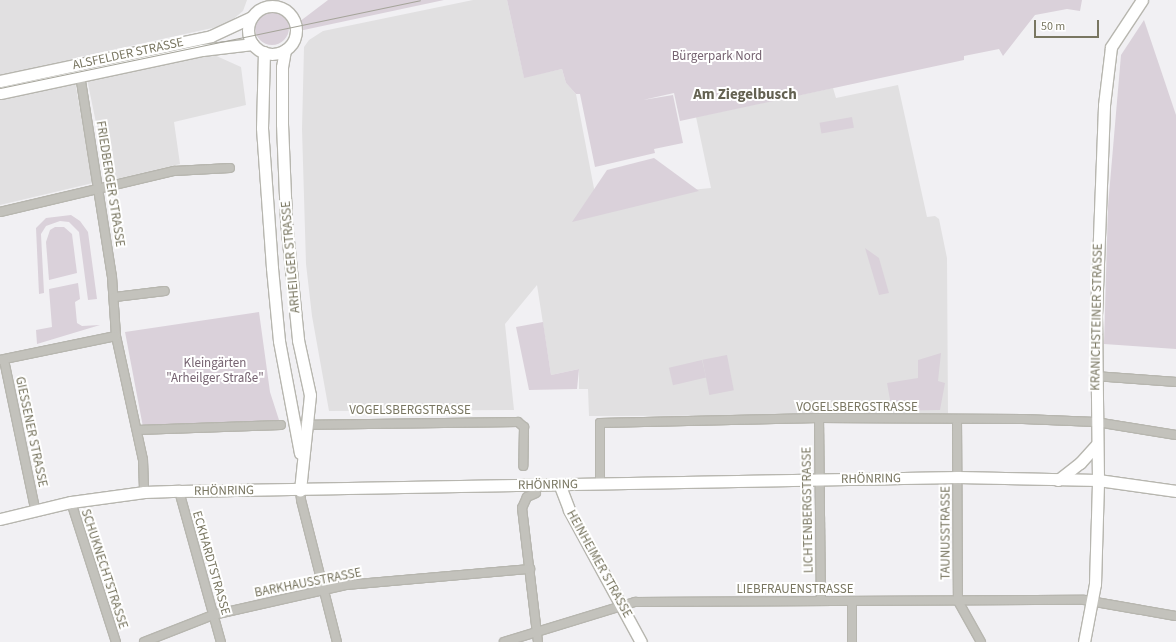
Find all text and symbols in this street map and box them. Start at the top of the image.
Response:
scale bar [1036,12,1101,38]
text: 50 m [1041,18,1065,35]
street label: ALSFELDER STRASSE [71,35,185,73]
park label: Bürgerpark Nord [672,48,762,64]
district label: Am Ziegelbusch [693,86,797,104]
street label: FRIEDBERGER STRASSE [92,120,128,248]
street label: ARHEILGER STRASSE [278,200,304,314]
street label: KRANICHSTEINER STRASSE [1088,243,1106,391]
park label: Kleingärten "Arheilger Straße" [166,356,264,387]
street label: GIESSENER STRASSE [12,375,50,489]
street label: VOGELSBERGSTRASSE [796,399,918,415]
street label: VOGELSBERGSTRASSE [349,402,471,418]
street label: LICHTENBERGSTRASSE [799,447,817,573]
street label: RHÖNRING [841,471,901,487]
street label: RHÖNRING [518,477,578,493]
street label: RHÖNRING [194,483,254,499]
street label: TAUNUSSTRASSE [938,486,954,580]
street label: SCHUKNECHTSTRASSE [77,507,131,631]
street label: HEINHEIMER STRASSE [563,507,635,621]
street label: ECKHARDTSTRASSE [189,509,233,617]
street label: BARKHAUSSTRASSE [253,565,363,601]
street label: LIEBFRAUENSTRASSE [736,581,854,597]

